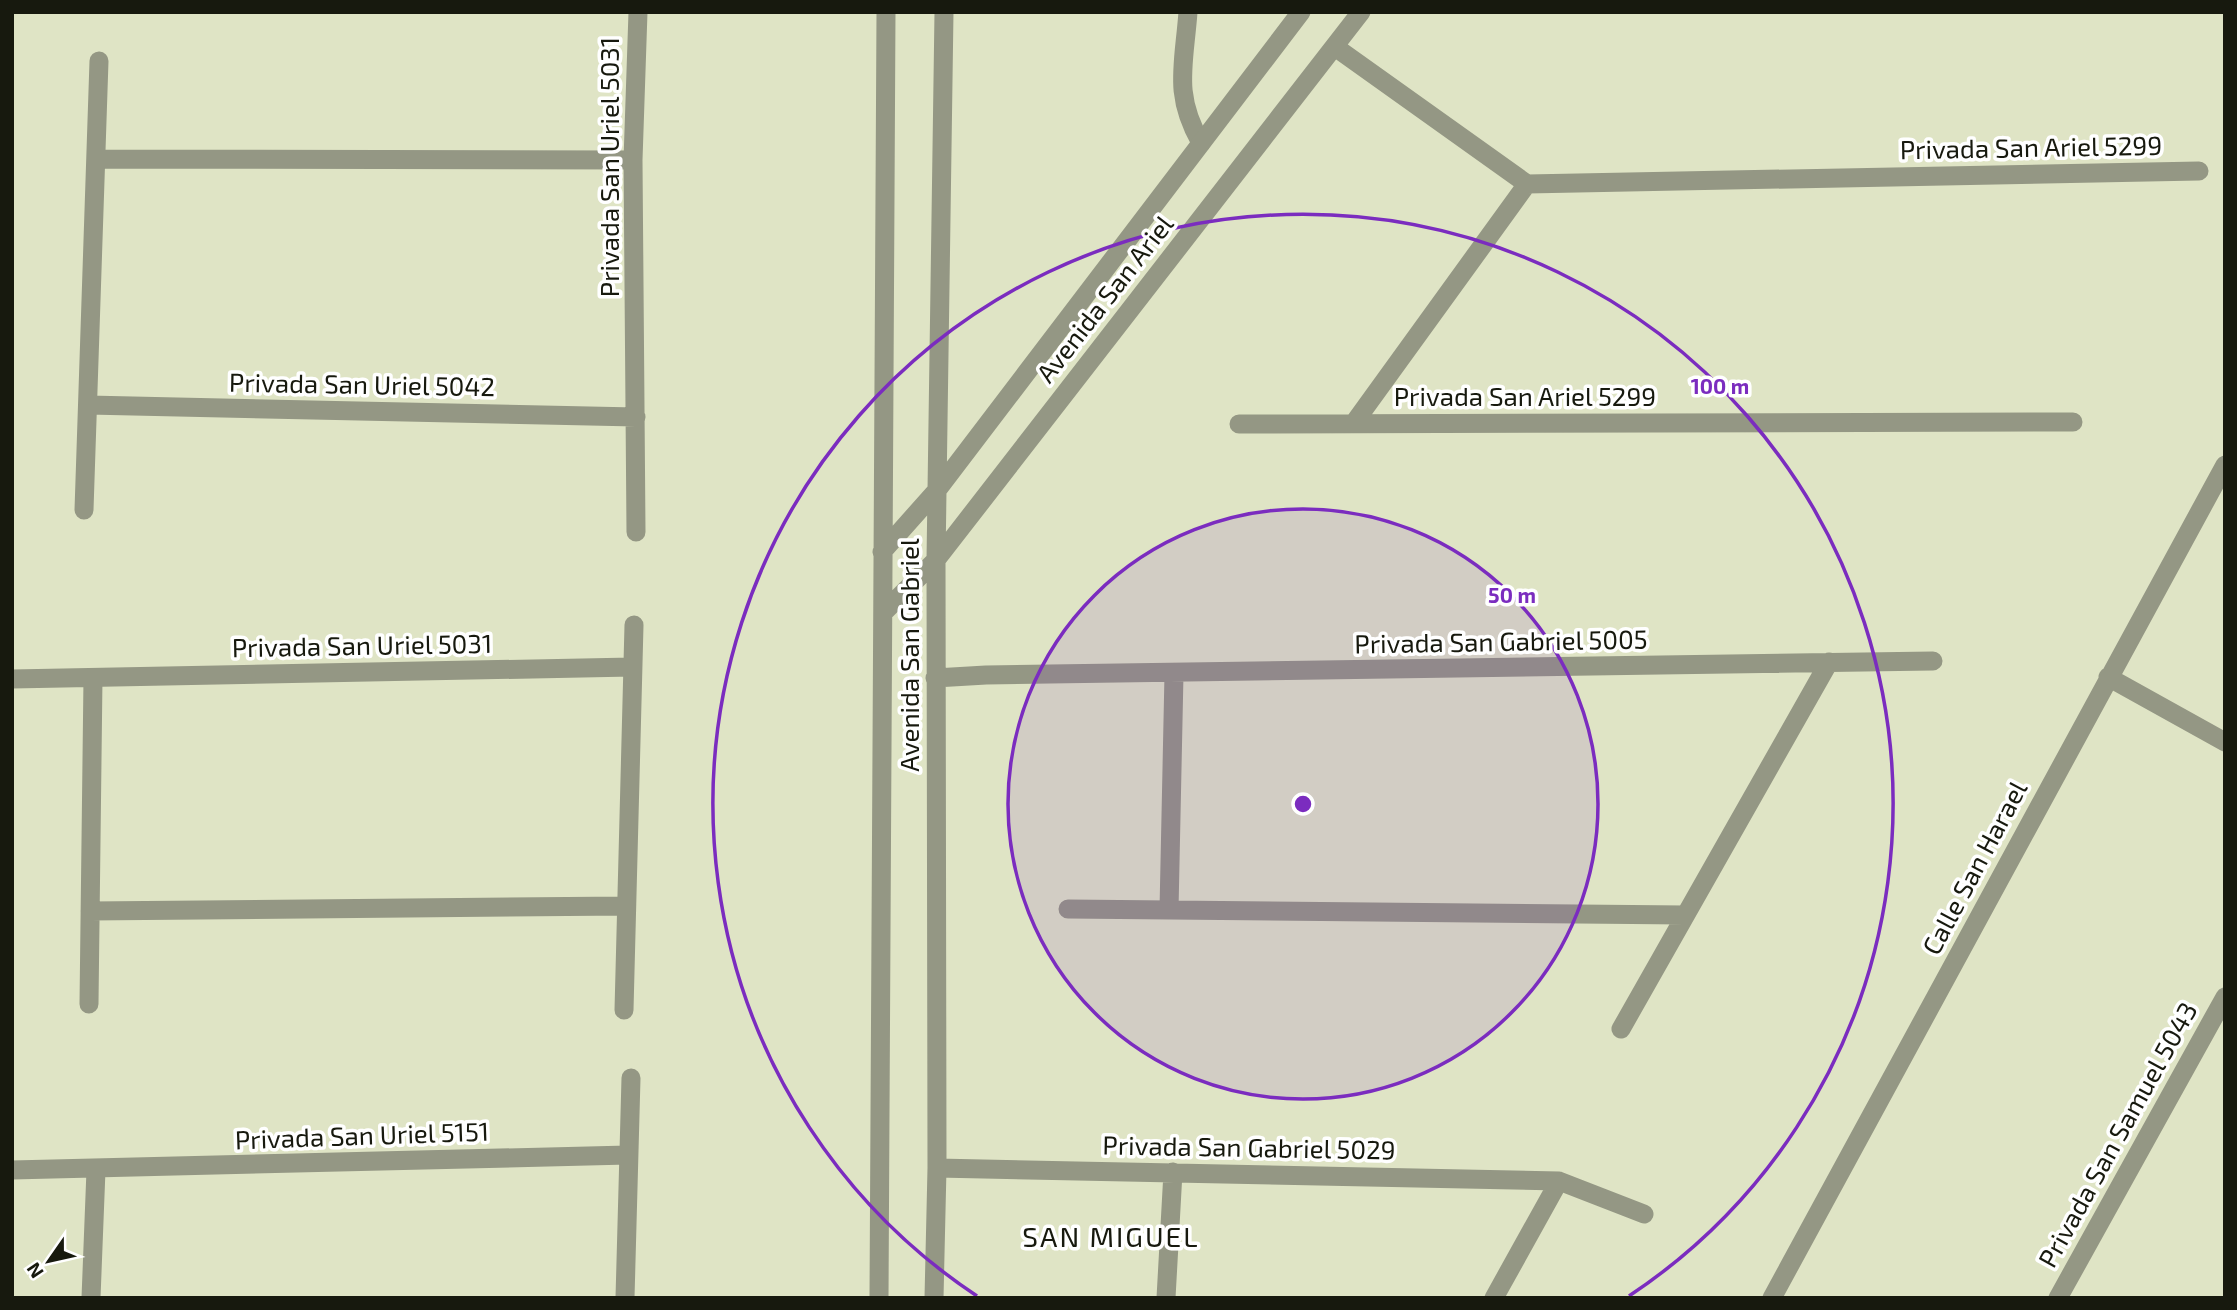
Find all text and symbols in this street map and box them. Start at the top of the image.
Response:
street label: Privada San Uriel 5031 [593,37,624,297]
street label: Privada San Ariel 5299 [1900,129,2162,164]
street label: Avenida San Ariel [1029,208,1179,388]
street label: Privada San Uriel 5042 [229,366,495,401]
text: 100 m [1691,373,1749,398]
street label: Privada San Ariel 5299 [1394,380,1656,411]
street label: Avenida San Gabriel [893,538,924,772]
text: 50 m [1488,582,1536,607]
street label: Privada San Gabriel 5005 [1354,622,1648,659]
street label: Privada San Uriel 5031 [232,627,492,662]
street label: Calle San Harael [1915,775,2033,959]
centre of rings [1291,792,1315,816]
street label: Privada San Samuel 5043 [2031,996,2203,1272]
street label: Privada San Uriel 5151 [234,1115,490,1154]
street label: Privada San Gabriel 5029 [1102,1128,1396,1165]
district label: SAN MIGUEL [1022,1219,1200,1253]
north arrow [14,1226,84,1296]
text: N [21,1259,48,1283]

